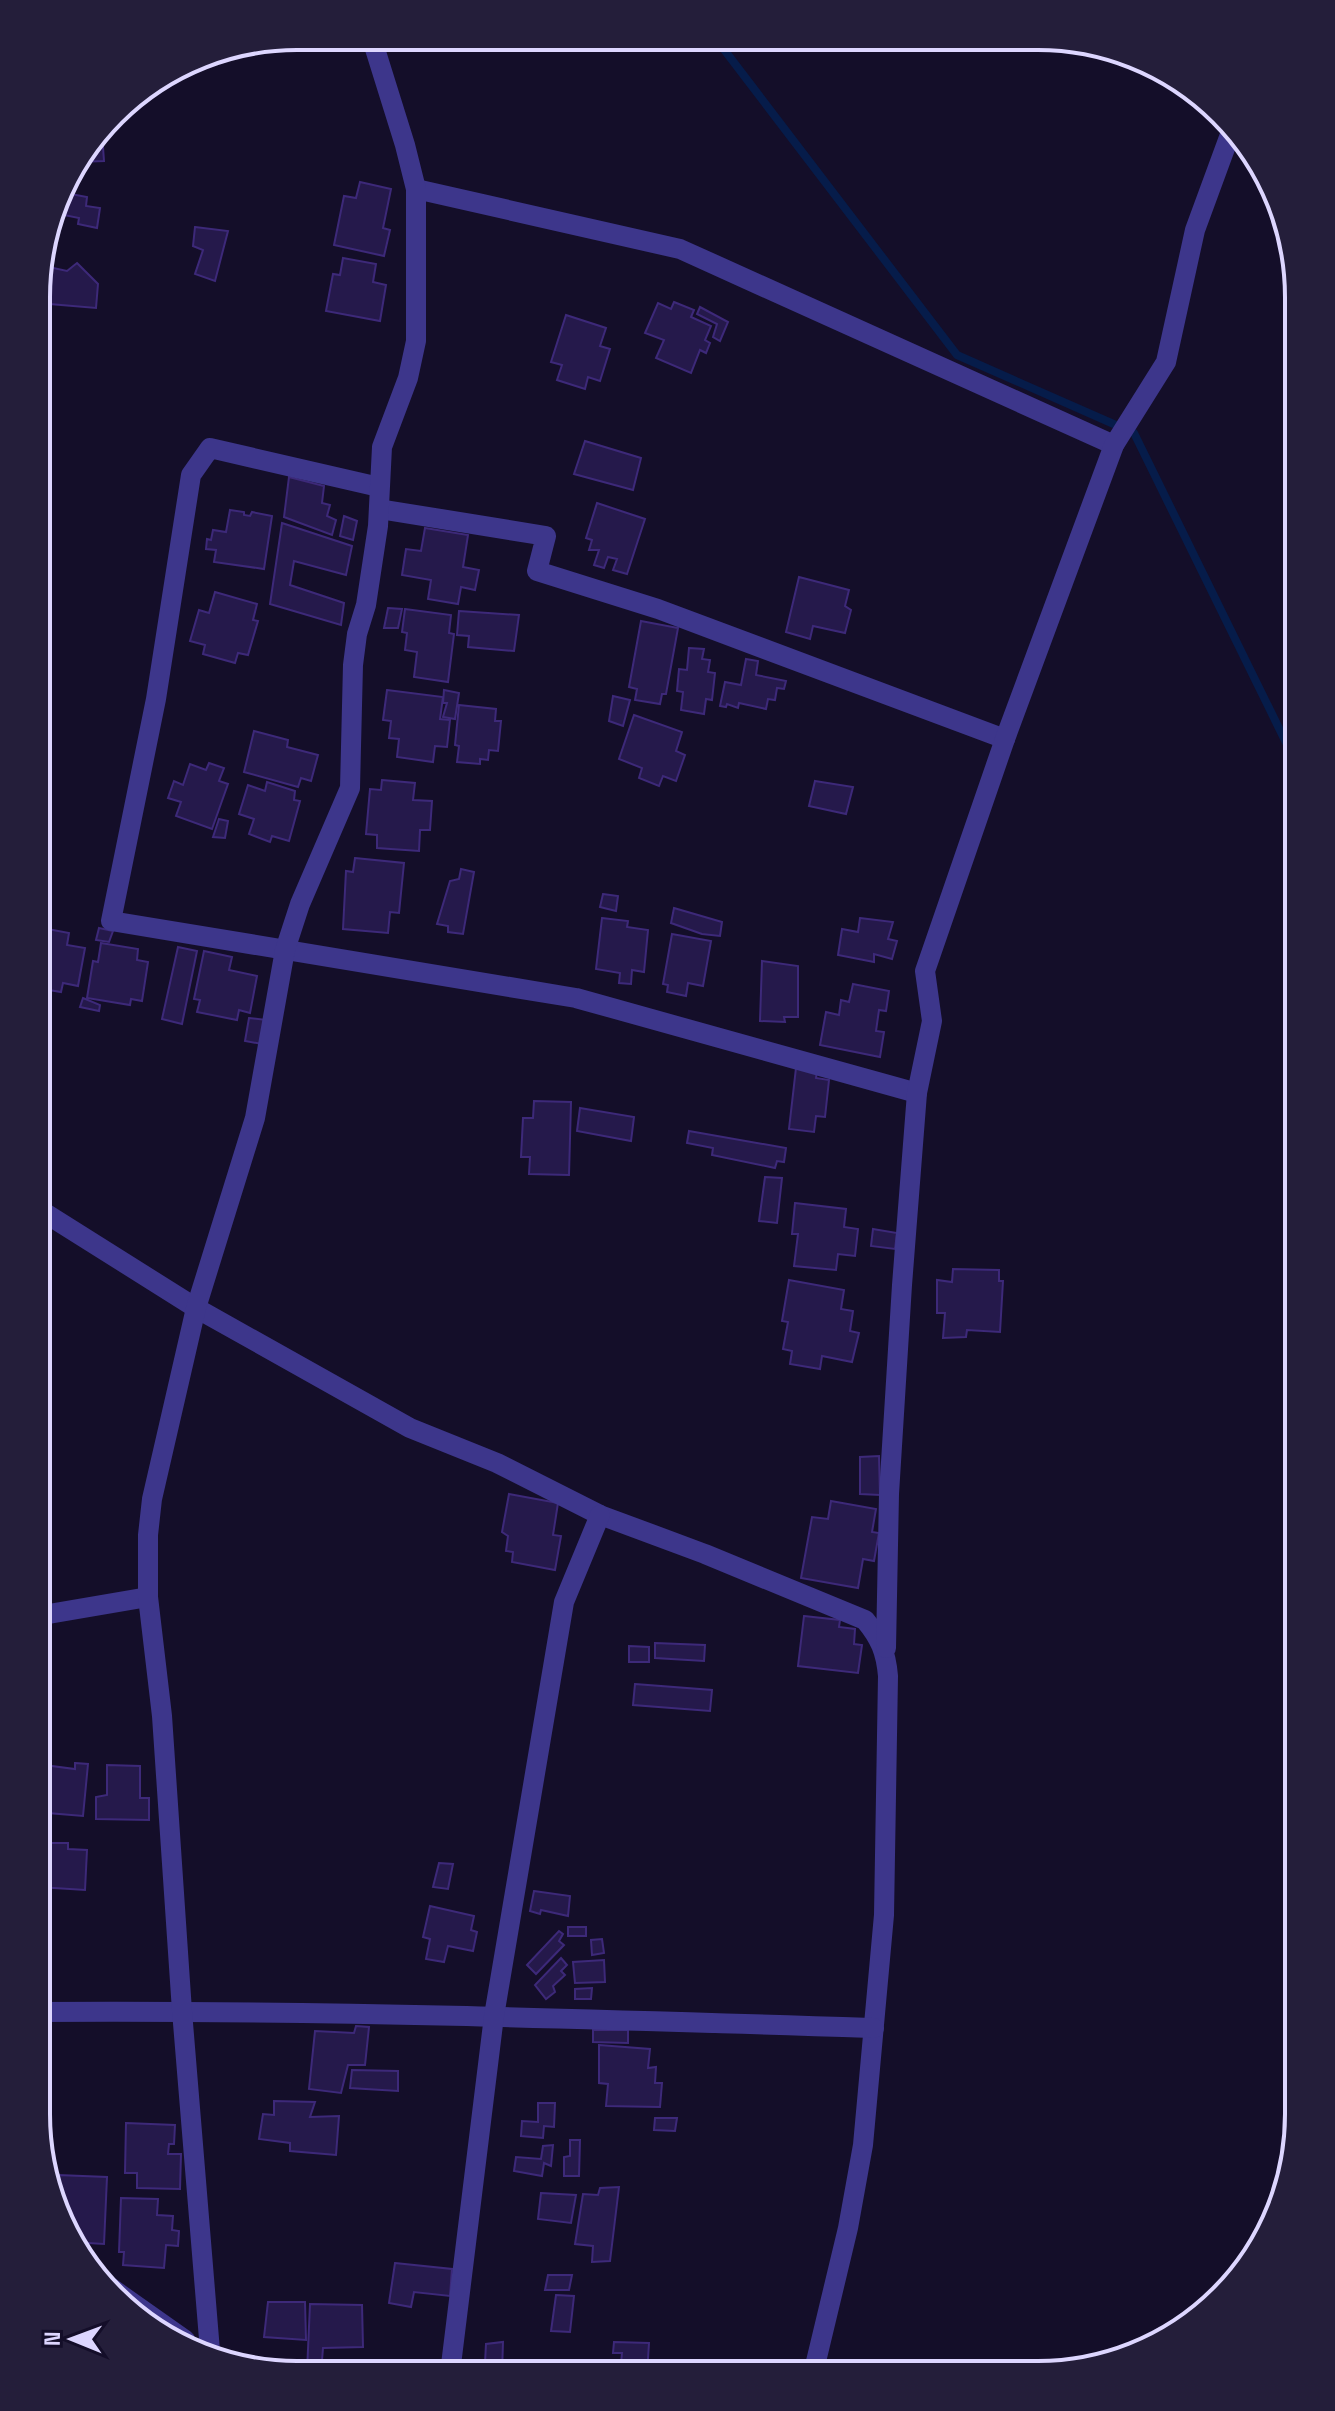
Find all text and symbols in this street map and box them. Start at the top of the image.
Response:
north arrow [32,2299,112,2379]
text: N [38,2331,66,2346]

